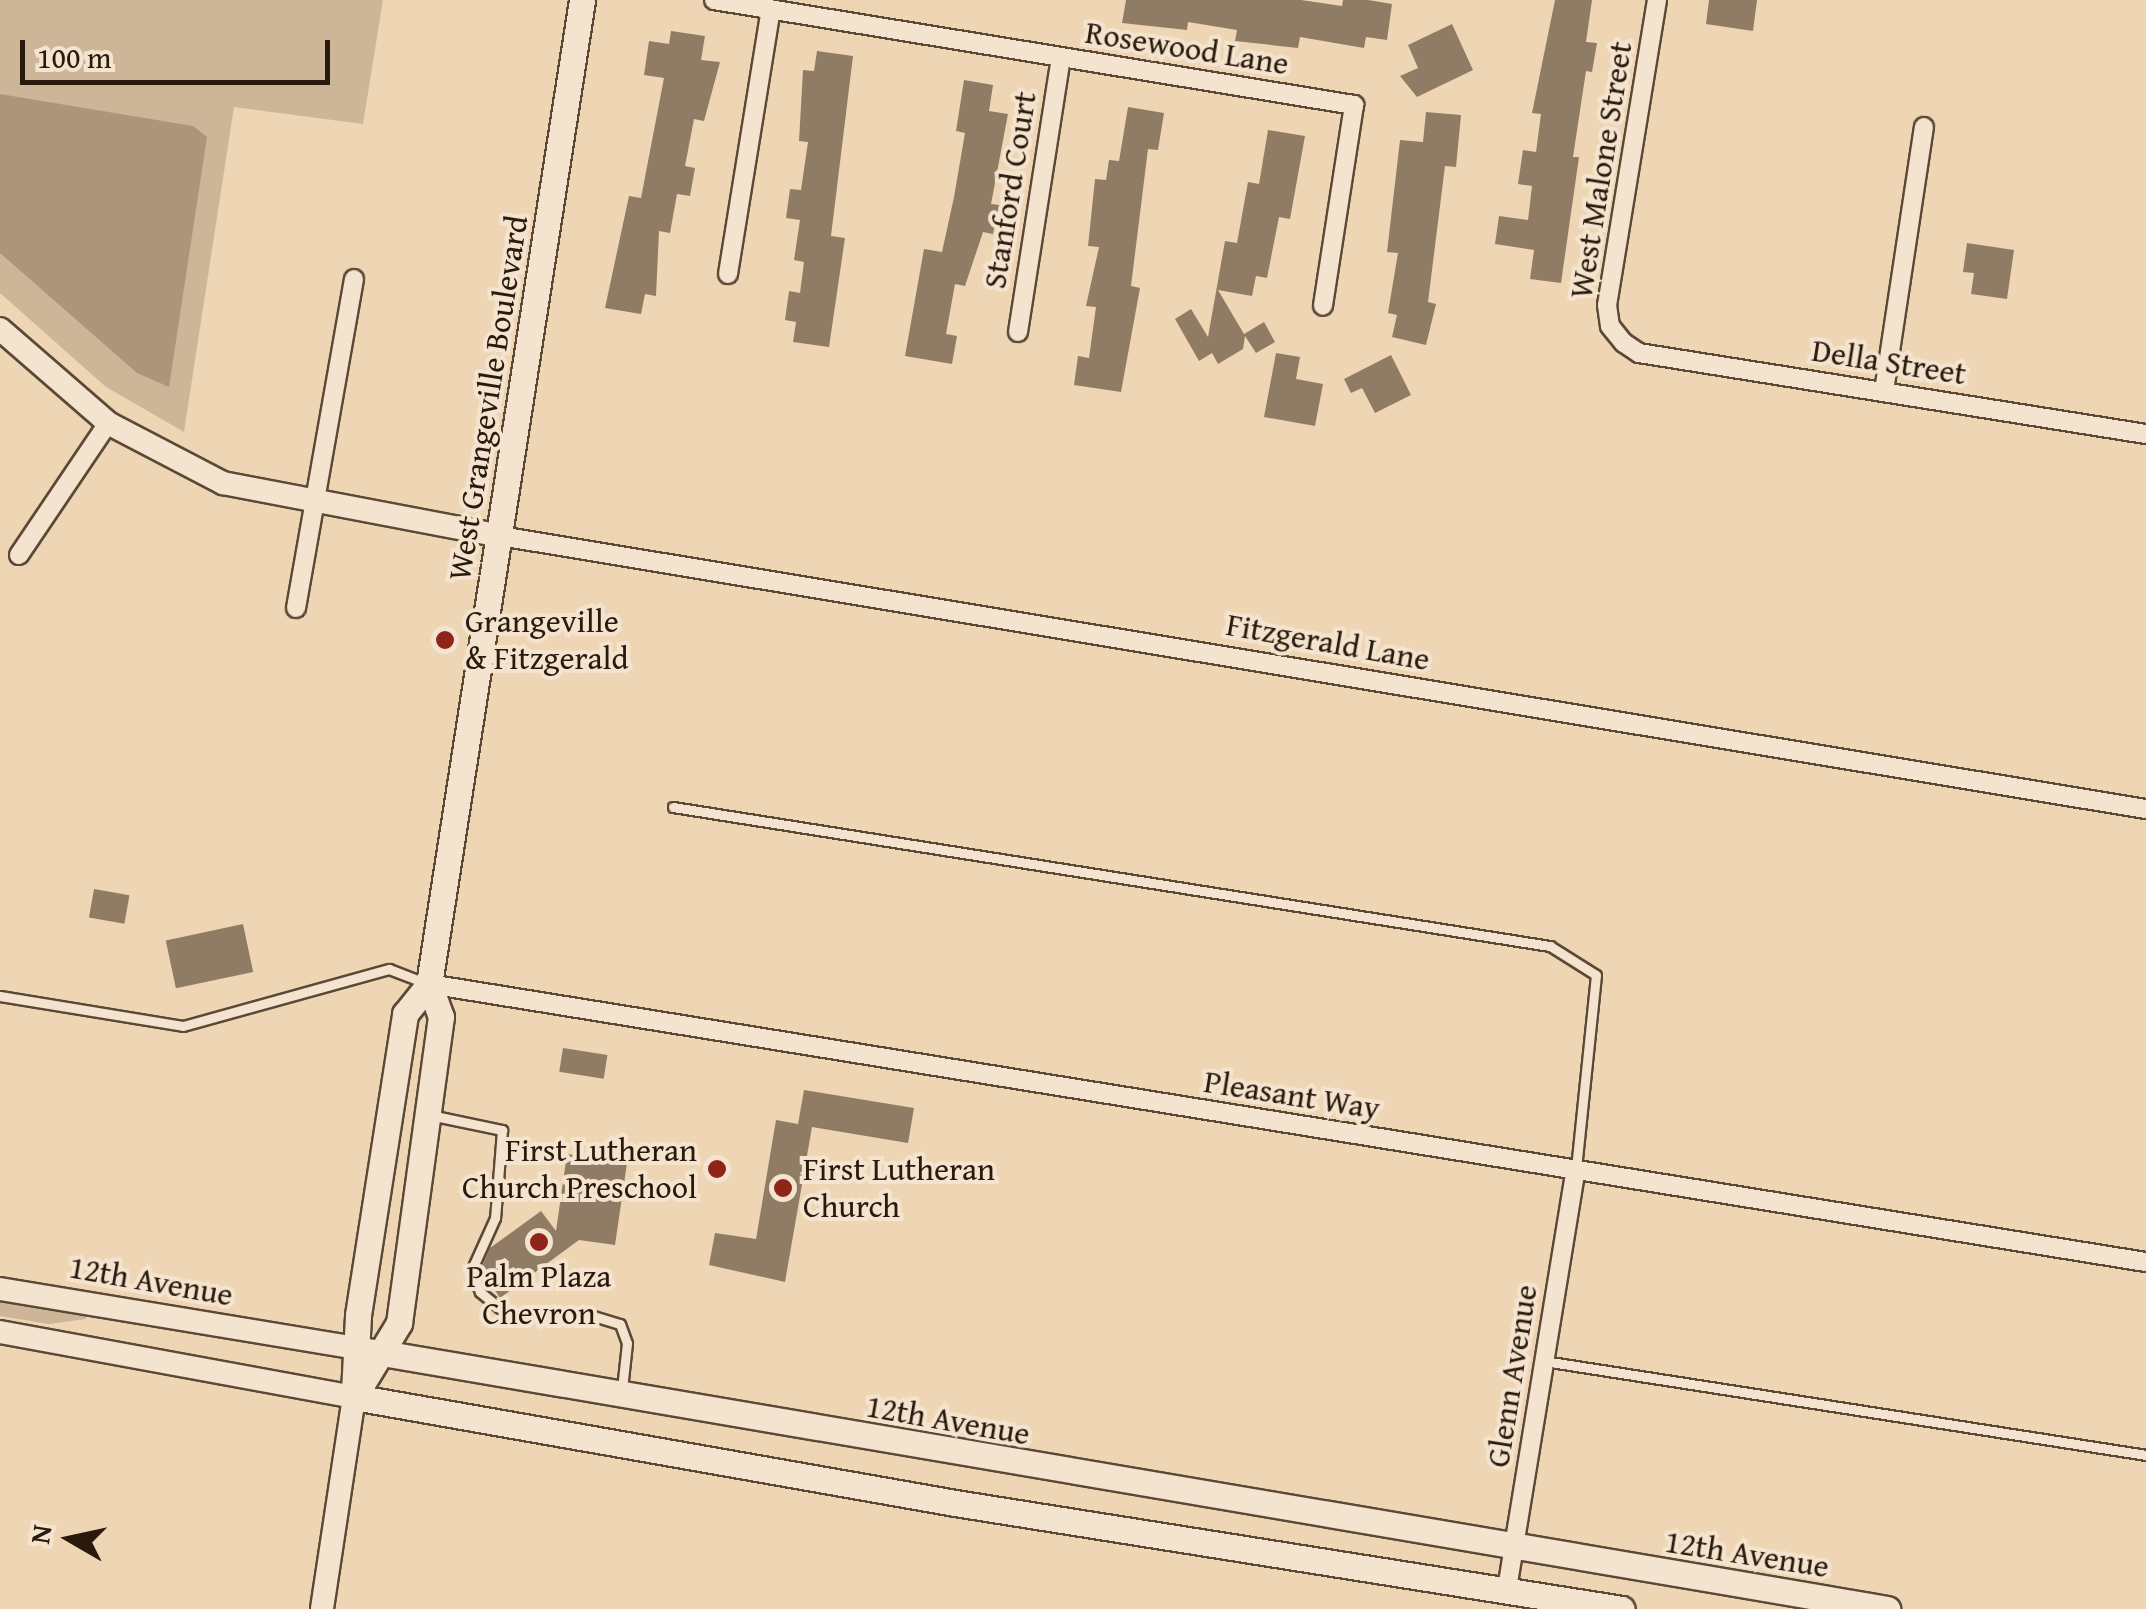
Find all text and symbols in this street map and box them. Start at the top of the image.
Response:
street label: Rosewood Lane [1083,13,1291,83]
scale bar [25,20,335,82]
text: 100 m [37,35,111,79]
street label: West Malone Street [1562,39,1640,301]
street label: Stanford Court [975,89,1045,291]
street label: West Grangeville Boulevard [440,213,536,583]
street label: Della Street [1809,331,1969,393]
place label: Grangeville & Fitzgerald [465,603,629,678]
street label: Fitzgerald Lane [1223,605,1433,679]
marker: Grangeville & Fitzgerald [434,629,456,651]
street label: Pleasant Way [1201,1062,1383,1128]
place label: First Lutheran Church Preschool [462,1132,697,1207]
place label: First Lutheran Church [803,1151,995,1226]
marker: First Lutheran Church Preschool [706,1158,728,1180]
marker: First Lutheran Church [772,1177,794,1199]
marker: Palm Plaza Chevron [528,1231,550,1253]
street label: 12th Avenue [66,1248,236,1314]
place label: Palm Plaza Chevron [467,1258,611,1333]
street label: Glenn Avenue [1479,1282,1545,1470]
street label: 12th Avenue [863,1387,1033,1453]
north arrow [20,1489,120,1589]
text: N [18,1522,62,1547]
street label: 12th Avenue [1662,1522,1832,1586]

